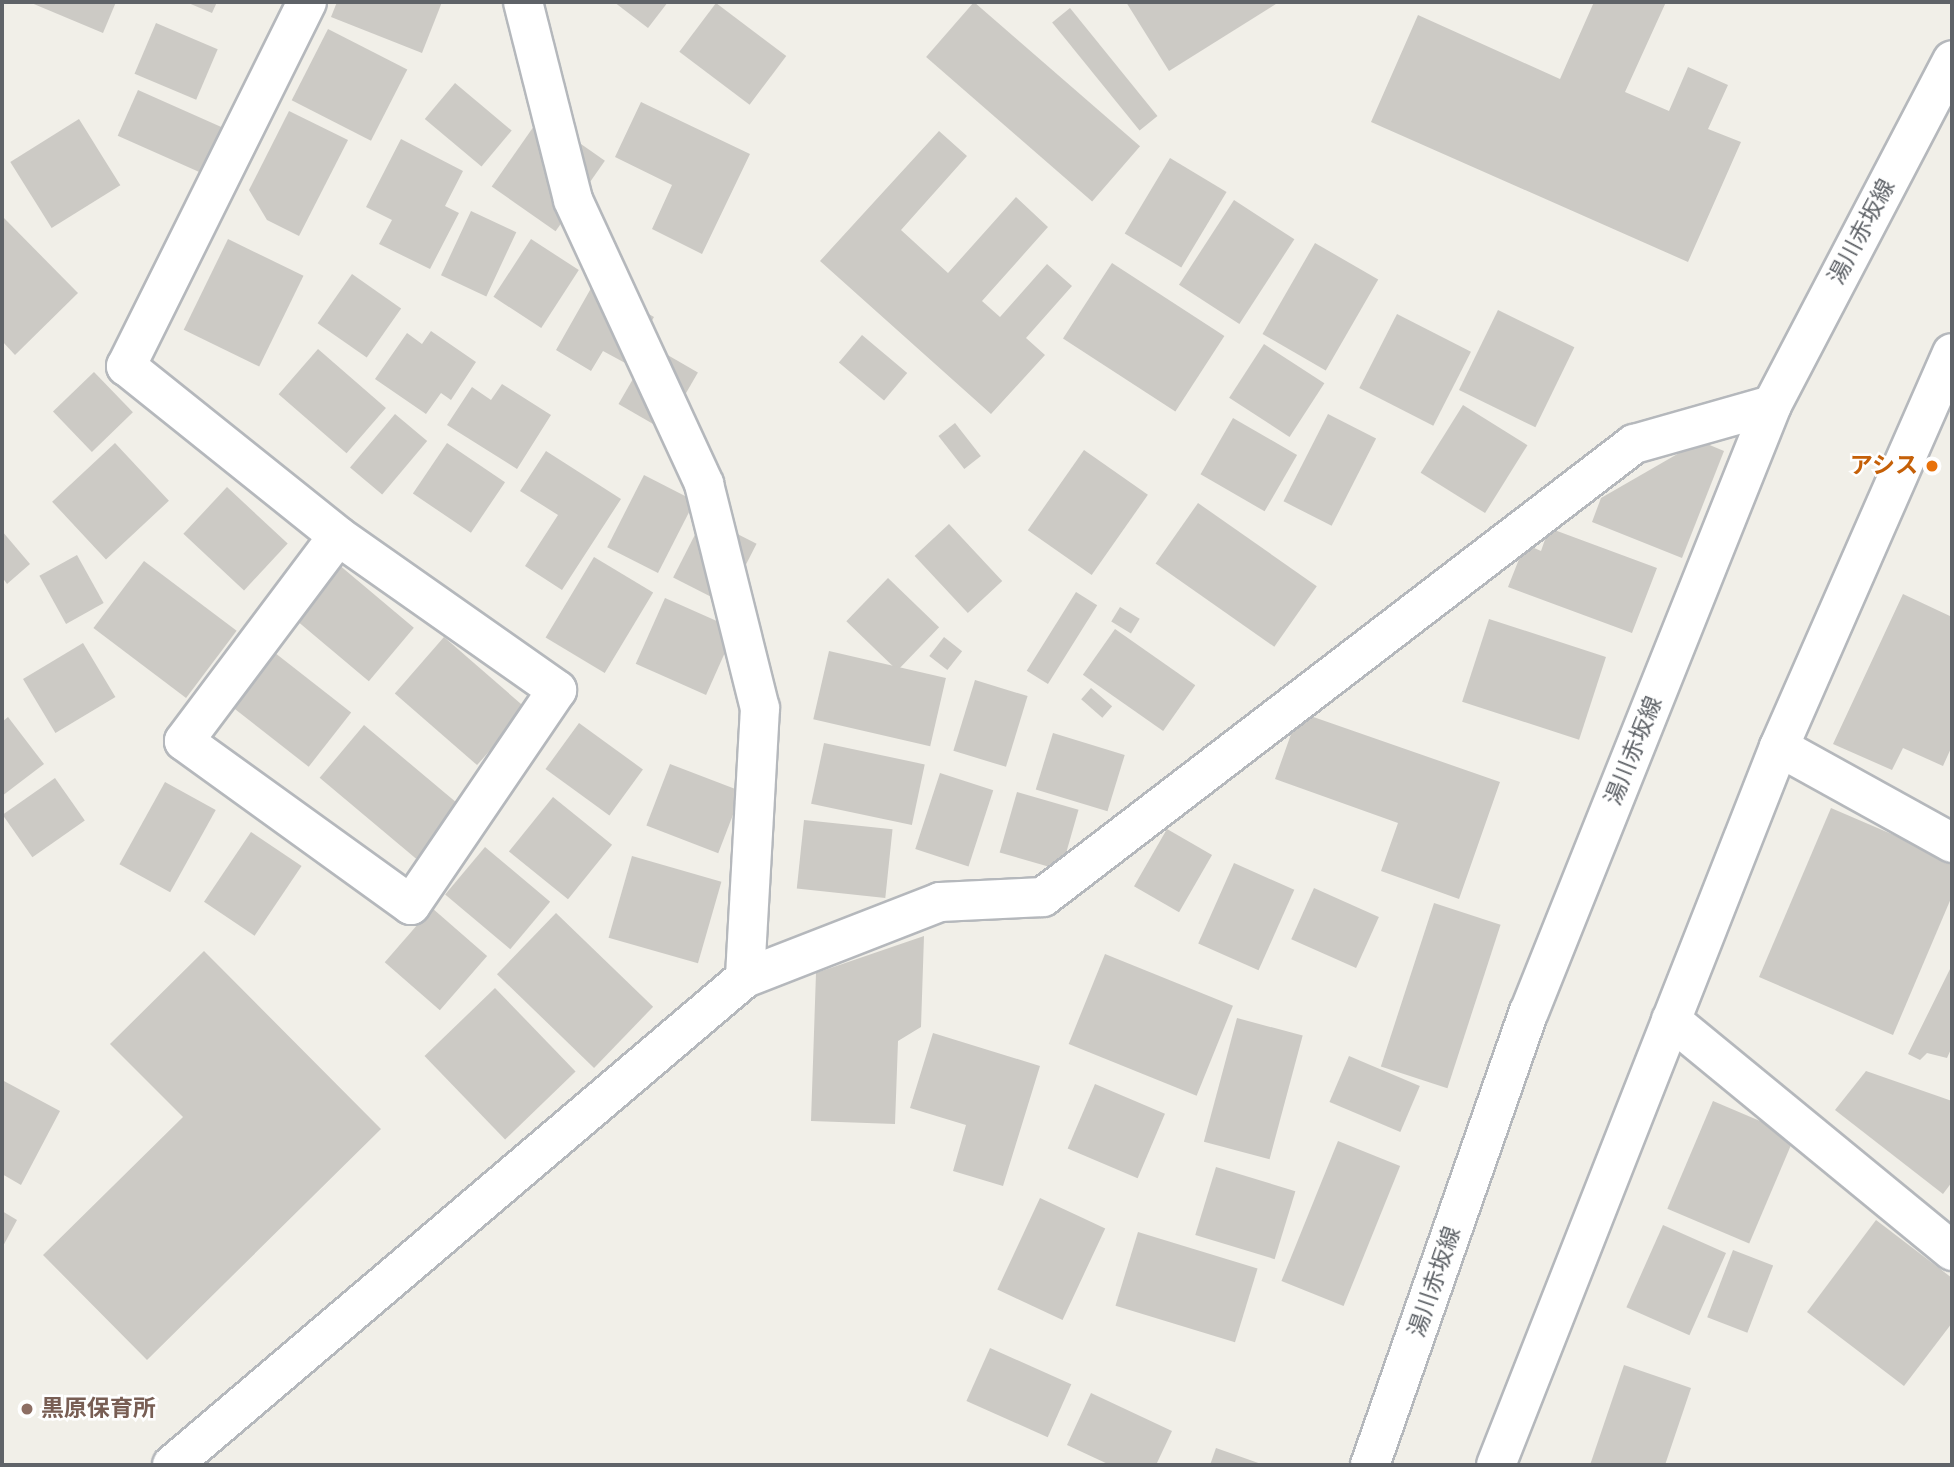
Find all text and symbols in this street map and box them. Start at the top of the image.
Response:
street label: 湯川赤坂線 [1823,175,1901,289]
place label: アシス [1849,452,1918,480]
marker: アシス [1924,458,1940,474]
street label: 湯川赤坂線 [1600,693,1668,809]
street label: 湯川赤坂線 [1403,1223,1467,1341]
place label: 黒原保育所 [41,1395,156,1423]
marker: 黒原保育所 [19,1401,35,1417]

